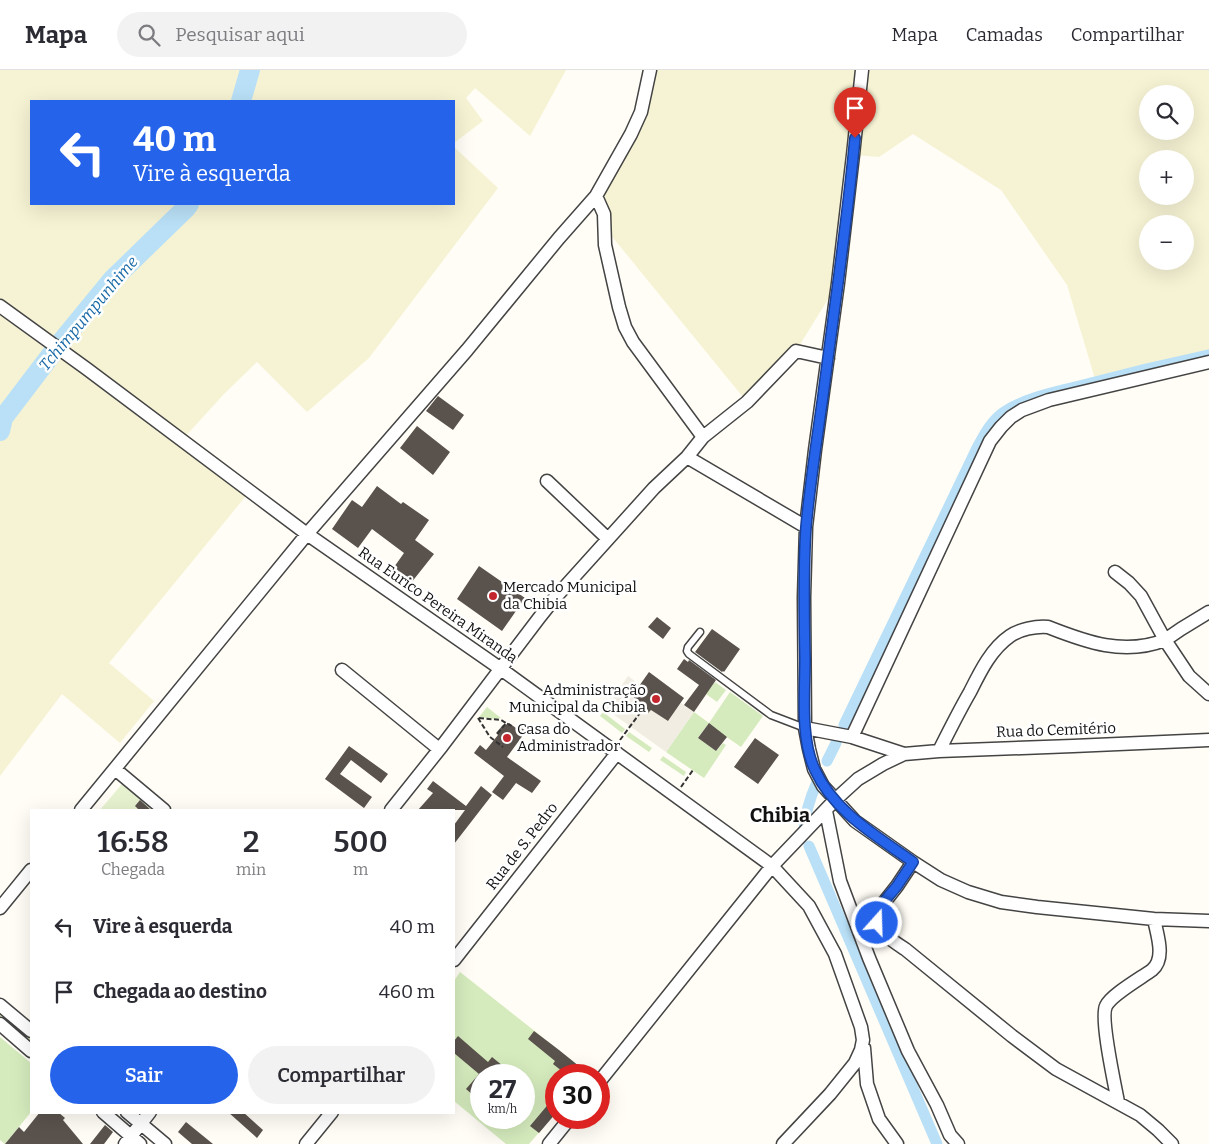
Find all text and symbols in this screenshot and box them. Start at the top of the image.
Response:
search box [117,12,467,57]
text: Mapa [25,21,87,49]
icon: search [135,21,163,49]
text: Pesquisar aqui [175,23,305,46]
text: Mapa [892,24,938,46]
text: Camadas [966,24,1043,46]
text: Compartilhar [1071,24,1184,46]
map controls [1139,85,1194,270]
button: search [1139,85,1194,140]
pin [834,87,876,138]
icon: arrive [841,94,869,122]
text: 40 m [133,118,216,160]
icon: left [50,120,115,185]
button: + [1139,150,1194,205]
text: Vire à esquerda [133,160,291,187]
button: − [1139,215,1194,270]
water label: Tchimpumpunhime [35,252,142,374]
street label: Rua Eurico Pereira Miranda [355,543,521,667]
place label: Mercado Municipal da Chibia [503,578,637,613]
marker: Mercado Municipal da Chibia [487,590,499,602]
place label: Administração Municipal da Chibia [509,681,646,716]
marker: Administração Municipal da Chibia [650,693,662,705]
street label: Rua do Cemitério [996,719,1116,741]
place label: Casa do Administrador [517,720,620,755]
marker: Casa do Administrador [501,732,513,744]
street label: Rua de S. Pedro [482,799,562,893]
district label: Chibia [750,803,810,827]
text: 16:58 [97,824,169,860]
text: 2 [243,824,259,860]
text: 500 [333,824,388,860]
text: Chegada [101,860,165,879]
text: min [236,860,266,879]
text: m [353,860,368,879]
position arrow [850,896,902,948]
icon: left [50,913,78,941]
text: Vire à esquerda [93,915,232,938]
text: 40 m [390,915,435,938]
icon: arrive [50,978,78,1006]
text: Chegada ao destino [93,980,267,1003]
text: 460 m [379,980,435,1003]
button: Sair [50,1046,238,1104]
button: Compartilhar [248,1046,435,1104]
speed limit sign: 30 [545,1064,610,1129]
text: 27 [489,1075,516,1105]
text: km/h [488,1102,517,1116]

